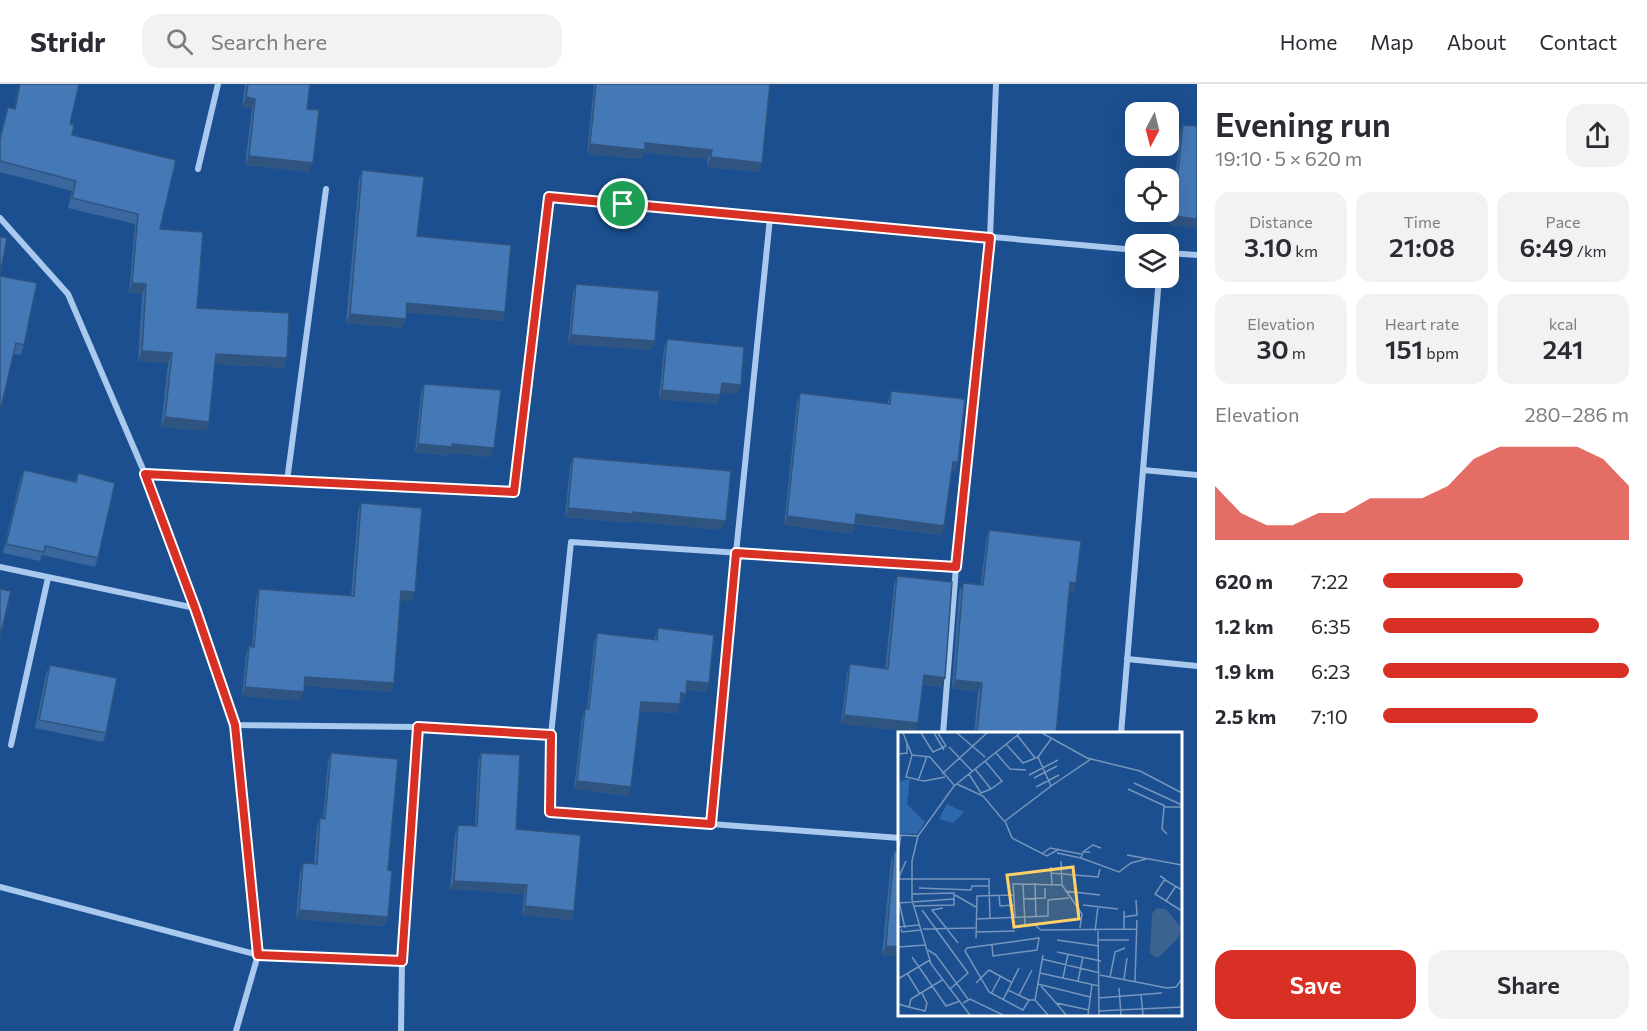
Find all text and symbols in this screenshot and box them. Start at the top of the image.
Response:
search box [142,14,562,68]
text: Stridr [30,24,106,58]
icon: search [163,25,196,58]
text: Search here [211,28,327,55]
text: Home [1280,29,1337,54]
text: Map [1370,29,1414,54]
text: About [1447,29,1506,54]
text: Contact [1539,29,1617,54]
north arrow [1125,102,1179,156]
map controls [1125,102,1179,288]
text: Evening run [1215,103,1391,144]
button: share [1566,104,1629,167]
text: 19:10 · 5 × 620 m [1215,146,1362,170]
button: locate [1125,168,1179,222]
pin [597,178,648,229]
icon: arrive [606,187,639,220]
text: Distance [1249,212,1313,231]
text: Time [1404,212,1440,231]
text: Pace [1546,212,1580,231]
text: 3.10 [1244,231,1292,262]
text: 21:08 [1389,231,1455,262]
text: 6:49 [1519,231,1574,262]
button: layers [1125,234,1179,288]
text: km [1292,241,1318,260]
text: /km [1574,241,1607,260]
text: Elevation [1247,314,1315,333]
text: Heart rate [1385,314,1459,333]
text: kcal [1549,314,1577,333]
text: 30 [1256,333,1289,364]
text: 151 [1385,333,1423,364]
text: 241 [1543,333,1583,364]
text: m [1289,343,1306,362]
text: bpm [1423,343,1459,362]
text: Elevation [1215,402,1300,426]
text: 280–286 m [1524,402,1629,426]
text: 620 m [1215,569,1273,593]
text: 7:22 [1311,569,1348,593]
text: 1.2 km [1215,614,1273,638]
text: 6:35 [1311,614,1351,638]
text: 1.9 km [1215,659,1274,683]
text: 6:23 [1311,659,1350,683]
text: 2.5 km [1215,704,1276,728]
text: 7:10 [1311,704,1348,728]
inset map [898,732,1182,1016]
button: Save [1215,950,1416,1019]
button: Share [1428,950,1629,1019]

